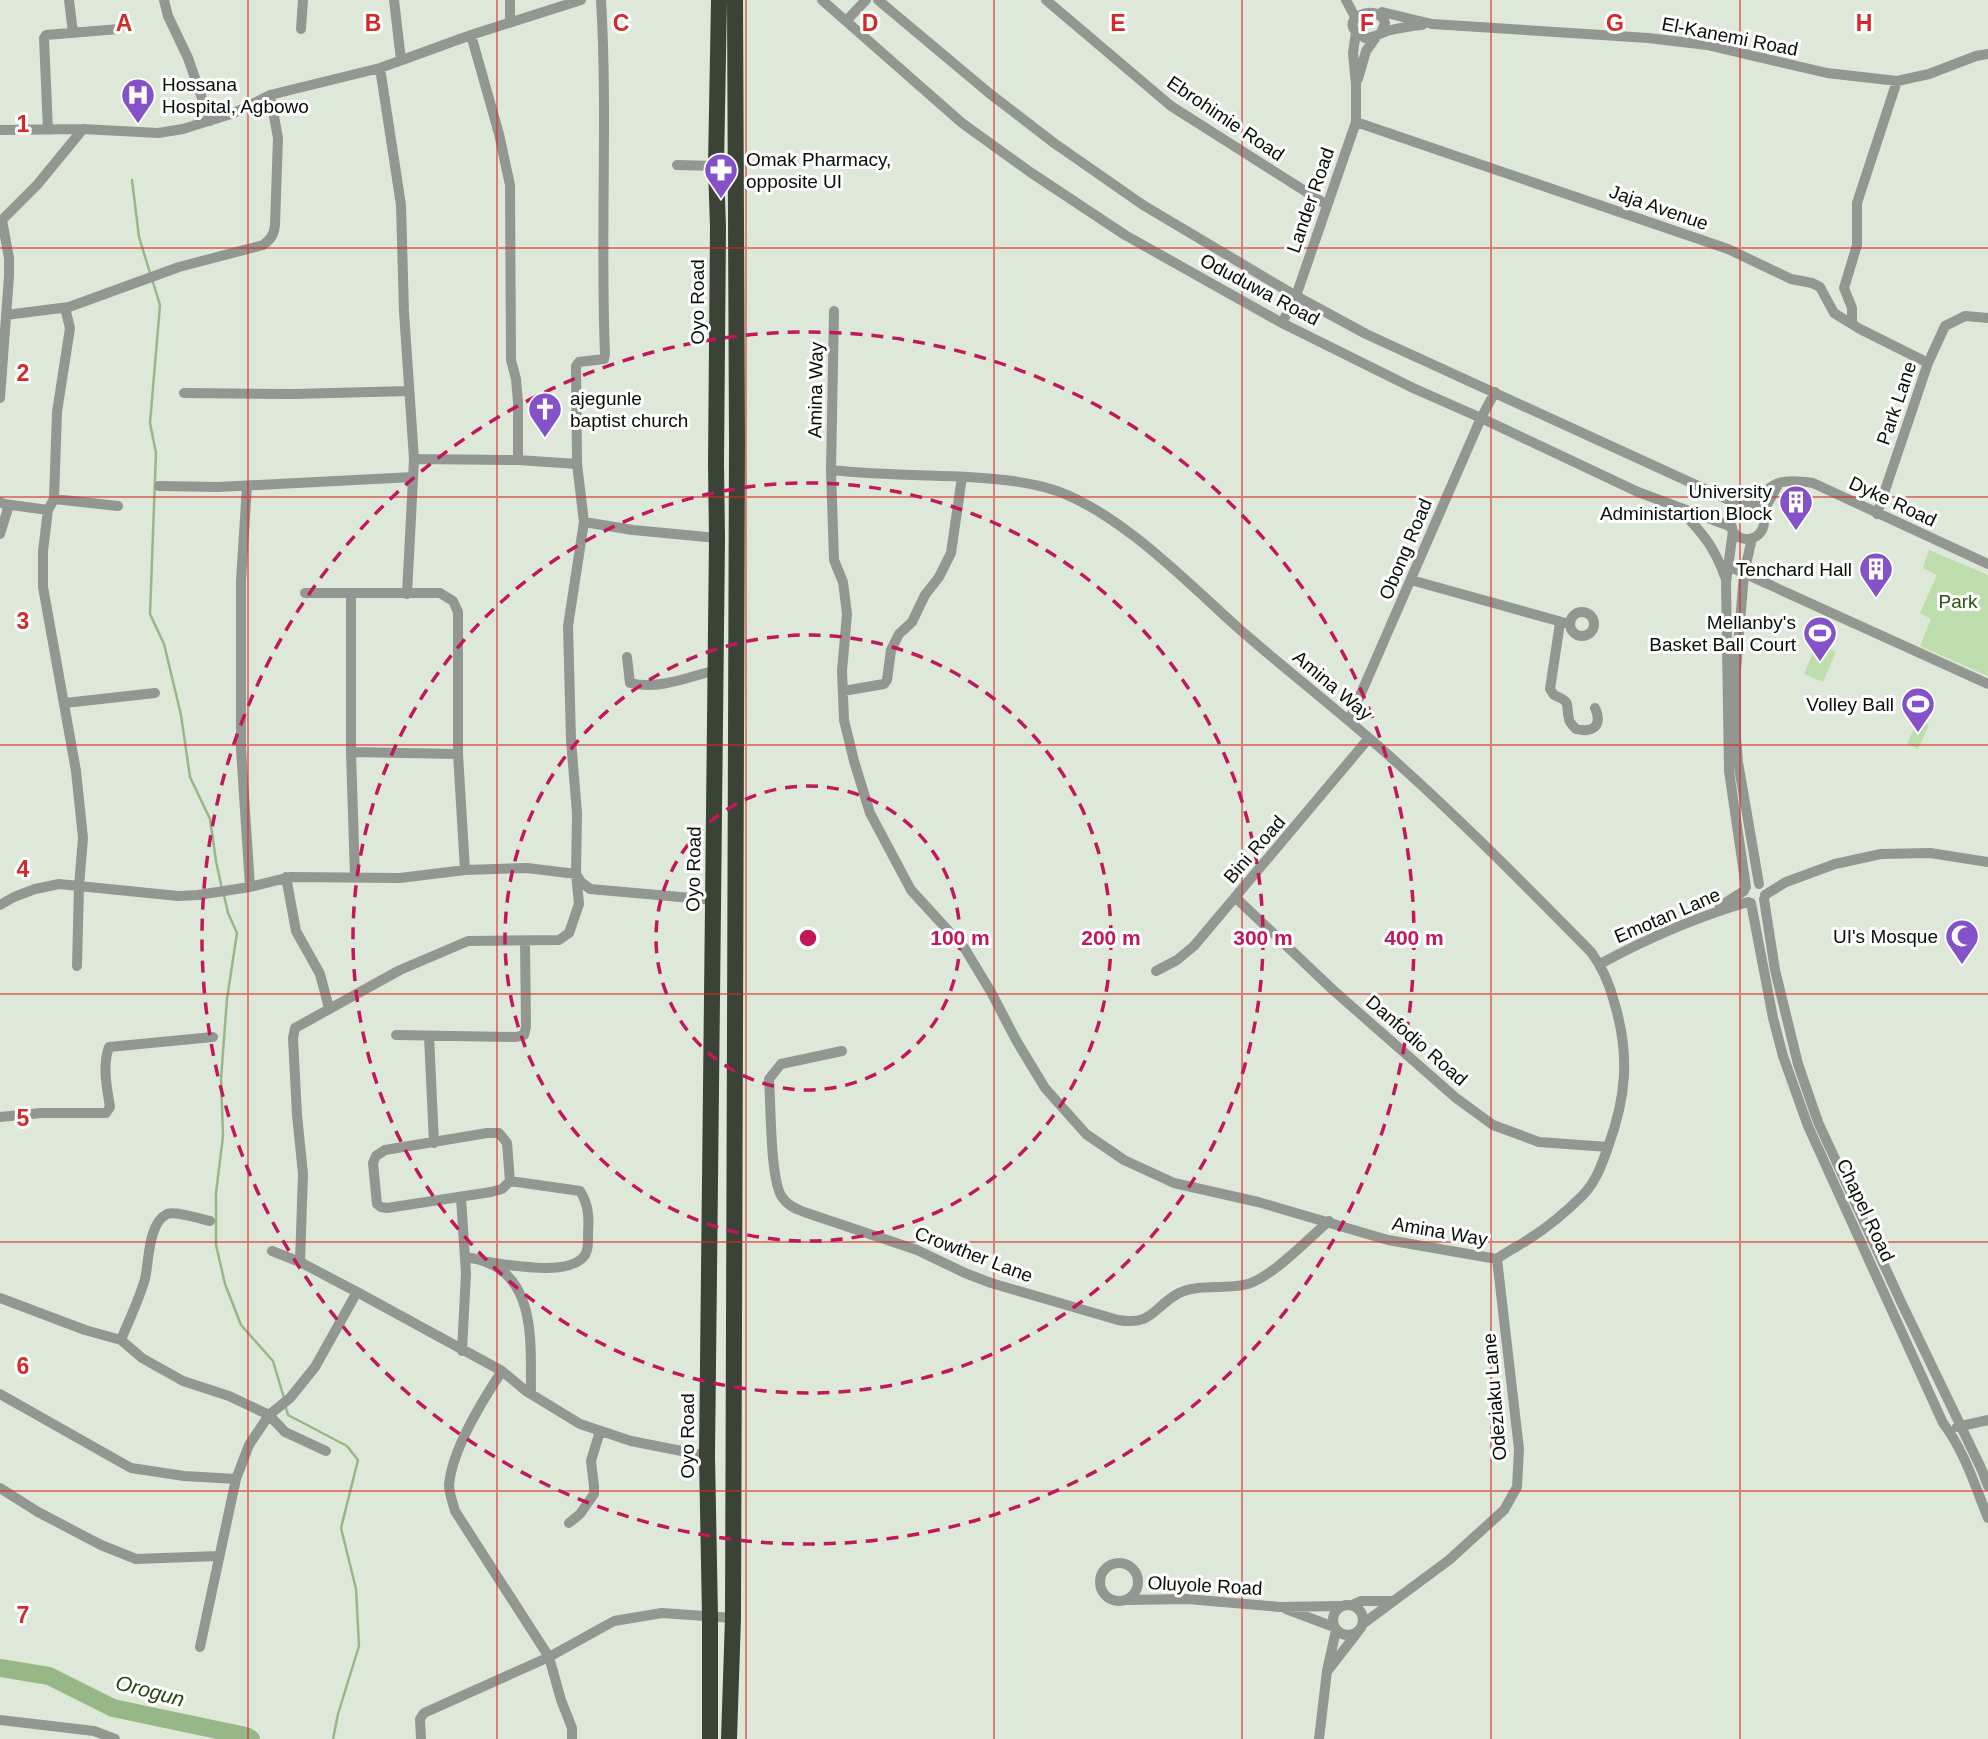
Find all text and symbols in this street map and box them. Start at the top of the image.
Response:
text: A [116,10,132,36]
text: B [365,10,381,36]
text: C [613,10,629,36]
text: D [862,10,878,36]
text: E [1110,10,1126,36]
text: F [1360,10,1374,36]
text: G [1606,10,1624,36]
text: H [1856,10,1872,36]
street label: El-Kanemi Road [1660,13,1800,60]
street label: Ebrohimie Road [1163,72,1288,165]
place label: Hossana Hospital, Agbowo [162,74,309,117]
hospital icon: Hossana Hospital, Agbowo [119,76,157,125]
text: 1 [17,111,30,137]
street label: Lander Road [1283,145,1338,256]
place label: Omak Pharmacy, opposite UI [746,149,891,192]
pharmacy icon: Omak Pharmacy, opposite UI [702,151,740,200]
street label: Jaja Avenue [1607,181,1711,234]
street label: Oduduwa Road [1197,249,1323,330]
street label: Oyo Road [687,259,708,345]
street label: Amina Way [804,341,827,438]
street label: Park Lane [1872,359,1921,448]
text: 2 [17,360,29,386]
place label: ajegunle baptist church [570,388,688,431]
church icon: ajegunle baptist church [526,390,564,439]
street label: Dyke Road [1846,472,1940,531]
place label: University Administartion Block [1600,481,1772,524]
building icon: University Administartion Block [1777,483,1815,532]
street label: Obong Road [1375,496,1436,603]
building icon: Tenchard Hall [1857,550,1895,599]
place label: Tenchard Hall [1736,559,1852,580]
park label: Park [1938,591,1978,612]
text: 3 [17,608,29,634]
place label: Mellanby's Basket Ball Court [1649,612,1797,655]
sports icon: Mellanby's Basket Ball Court [1801,614,1839,663]
street label: Amina Way [1289,646,1377,725]
sports icon: Volley Ball [1899,685,1937,734]
place label: Volley Ball [1806,694,1894,715]
street label: Bini Road [1219,811,1289,887]
street label: Oyo Road [682,826,705,912]
text: 4 [17,856,30,882]
street label: Emotan Lane [1611,884,1723,947]
mosque icon: UI's Mosque [1943,917,1981,966]
centre of rings [796,926,820,950]
text: 100 m [930,926,990,949]
text: 200 m [1081,926,1141,949]
text: 300 m [1233,926,1293,949]
text: 400 m [1384,926,1444,949]
place label: UI's Mosque [1833,926,1938,947]
street label: Danfodio Road [1362,991,1471,1090]
text: 5 [17,1105,30,1131]
street label: Chapel Road [1833,1156,1899,1265]
street label: Amina Way [1391,1213,1490,1250]
street label: Crowther Lane [912,1222,1036,1287]
street label: Odeziaku Lane [1478,1332,1511,1462]
text: 6 [17,1353,29,1379]
street label: Oyo Road [677,1393,698,1479]
street label: Oluyole Road [1147,1572,1263,1599]
text: 7 [17,1602,29,1628]
water label: Orogun [113,1670,187,1711]

